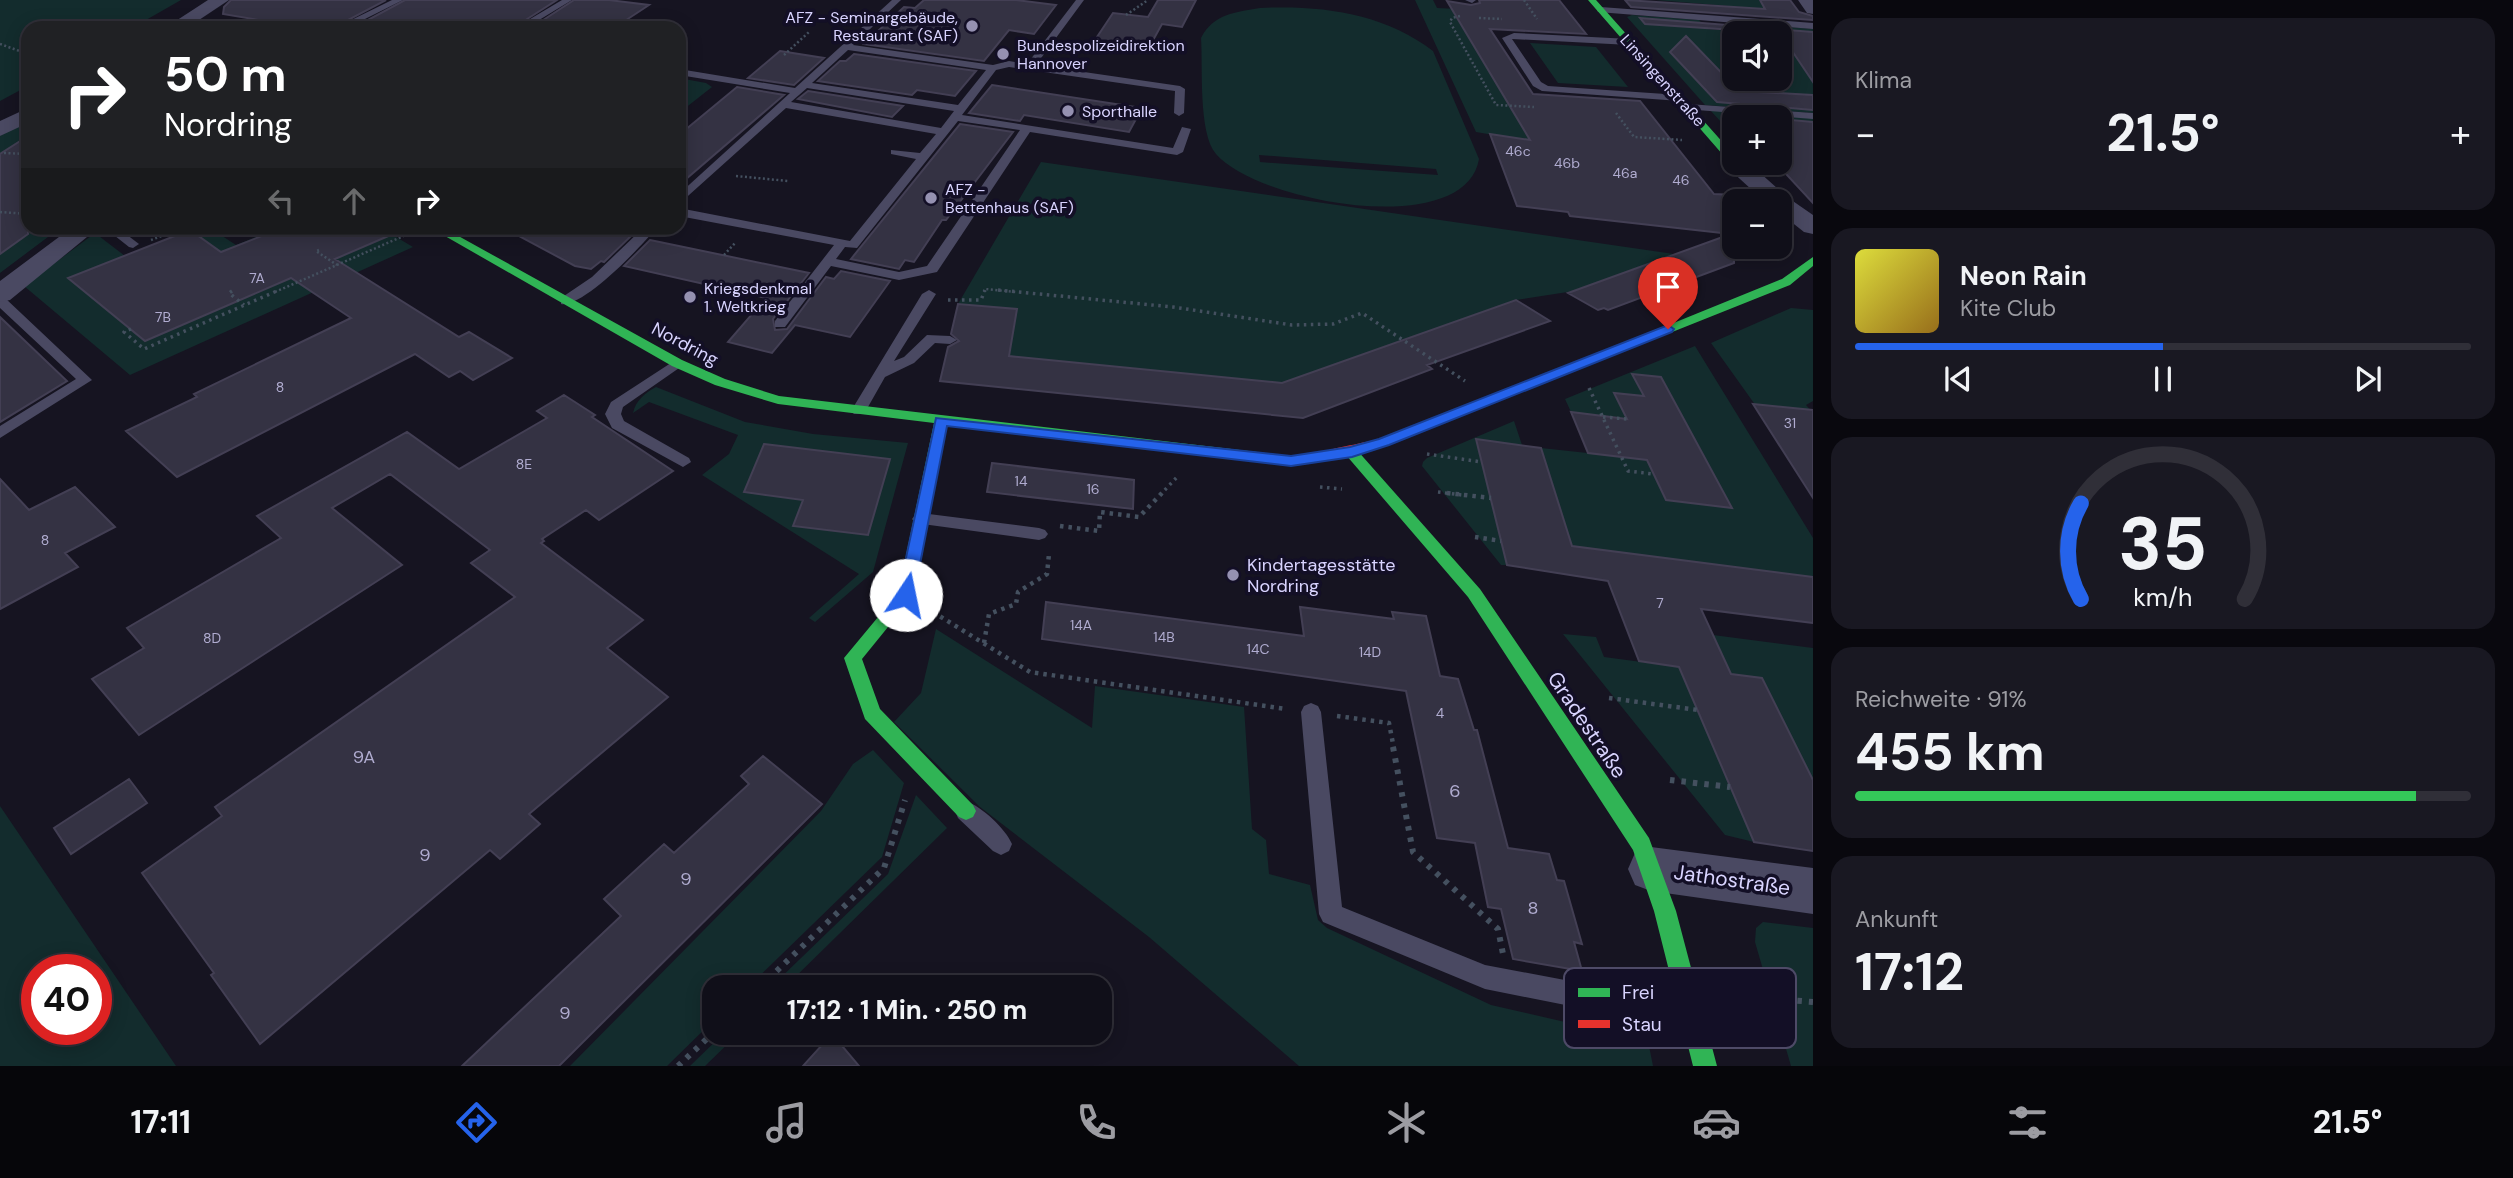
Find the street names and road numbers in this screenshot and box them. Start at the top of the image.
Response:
street label: Linsingenstraße [1616,30,1710,131]
street label: Nordring [648,316,722,372]
street label: Gradestraße [1541,666,1633,784]
street label: Jathostraße [1672,858,1792,902]

